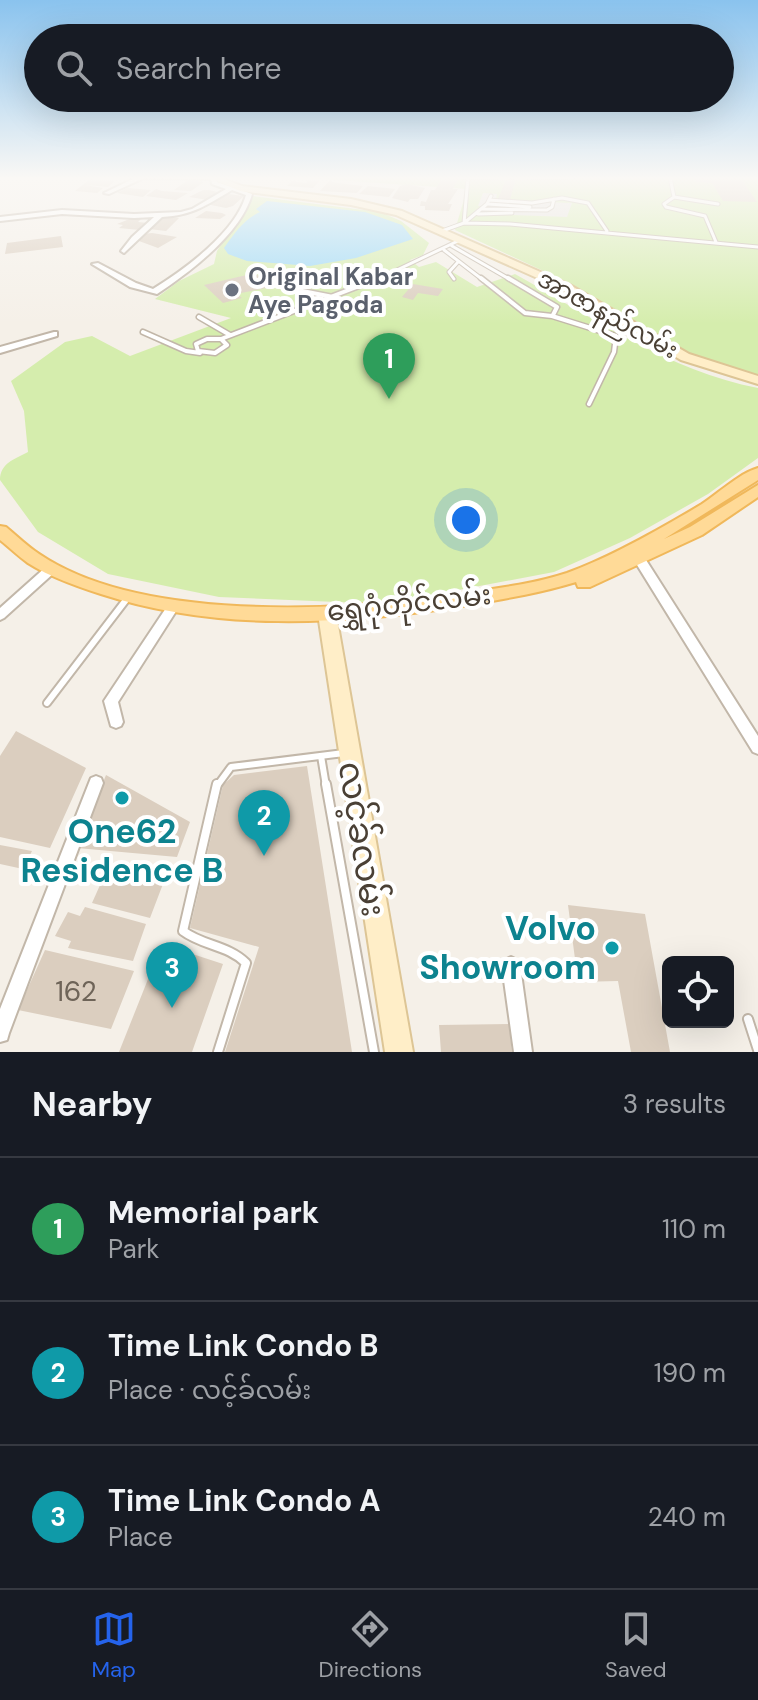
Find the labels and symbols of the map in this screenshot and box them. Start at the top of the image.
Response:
place label: Original Kabar Aye Pagoda [248,261,414,320]
street label: အာဇာနည်လမ်း [530,263,684,369]
marker: Original Kabar Aye Pagoda [223,281,241,299]
pin: 1 [363,333,415,399]
your location [446,500,486,540]
street label: ရွှေဂုံတိုင်လမ်း [325,576,493,634]
street label: လင့်ခ်လမ်း [328,758,398,920]
marker: One62 Residence B [113,789,131,807]
pin: 2 [238,790,290,856]
place label: One62 Residence B [21,809,223,893]
place label: Volvo Showroom [419,906,596,990]
marker: Volvo Showroom [603,939,621,957]
pin: 3 [146,942,198,1008]
house number: 162 [55,973,97,1010]

